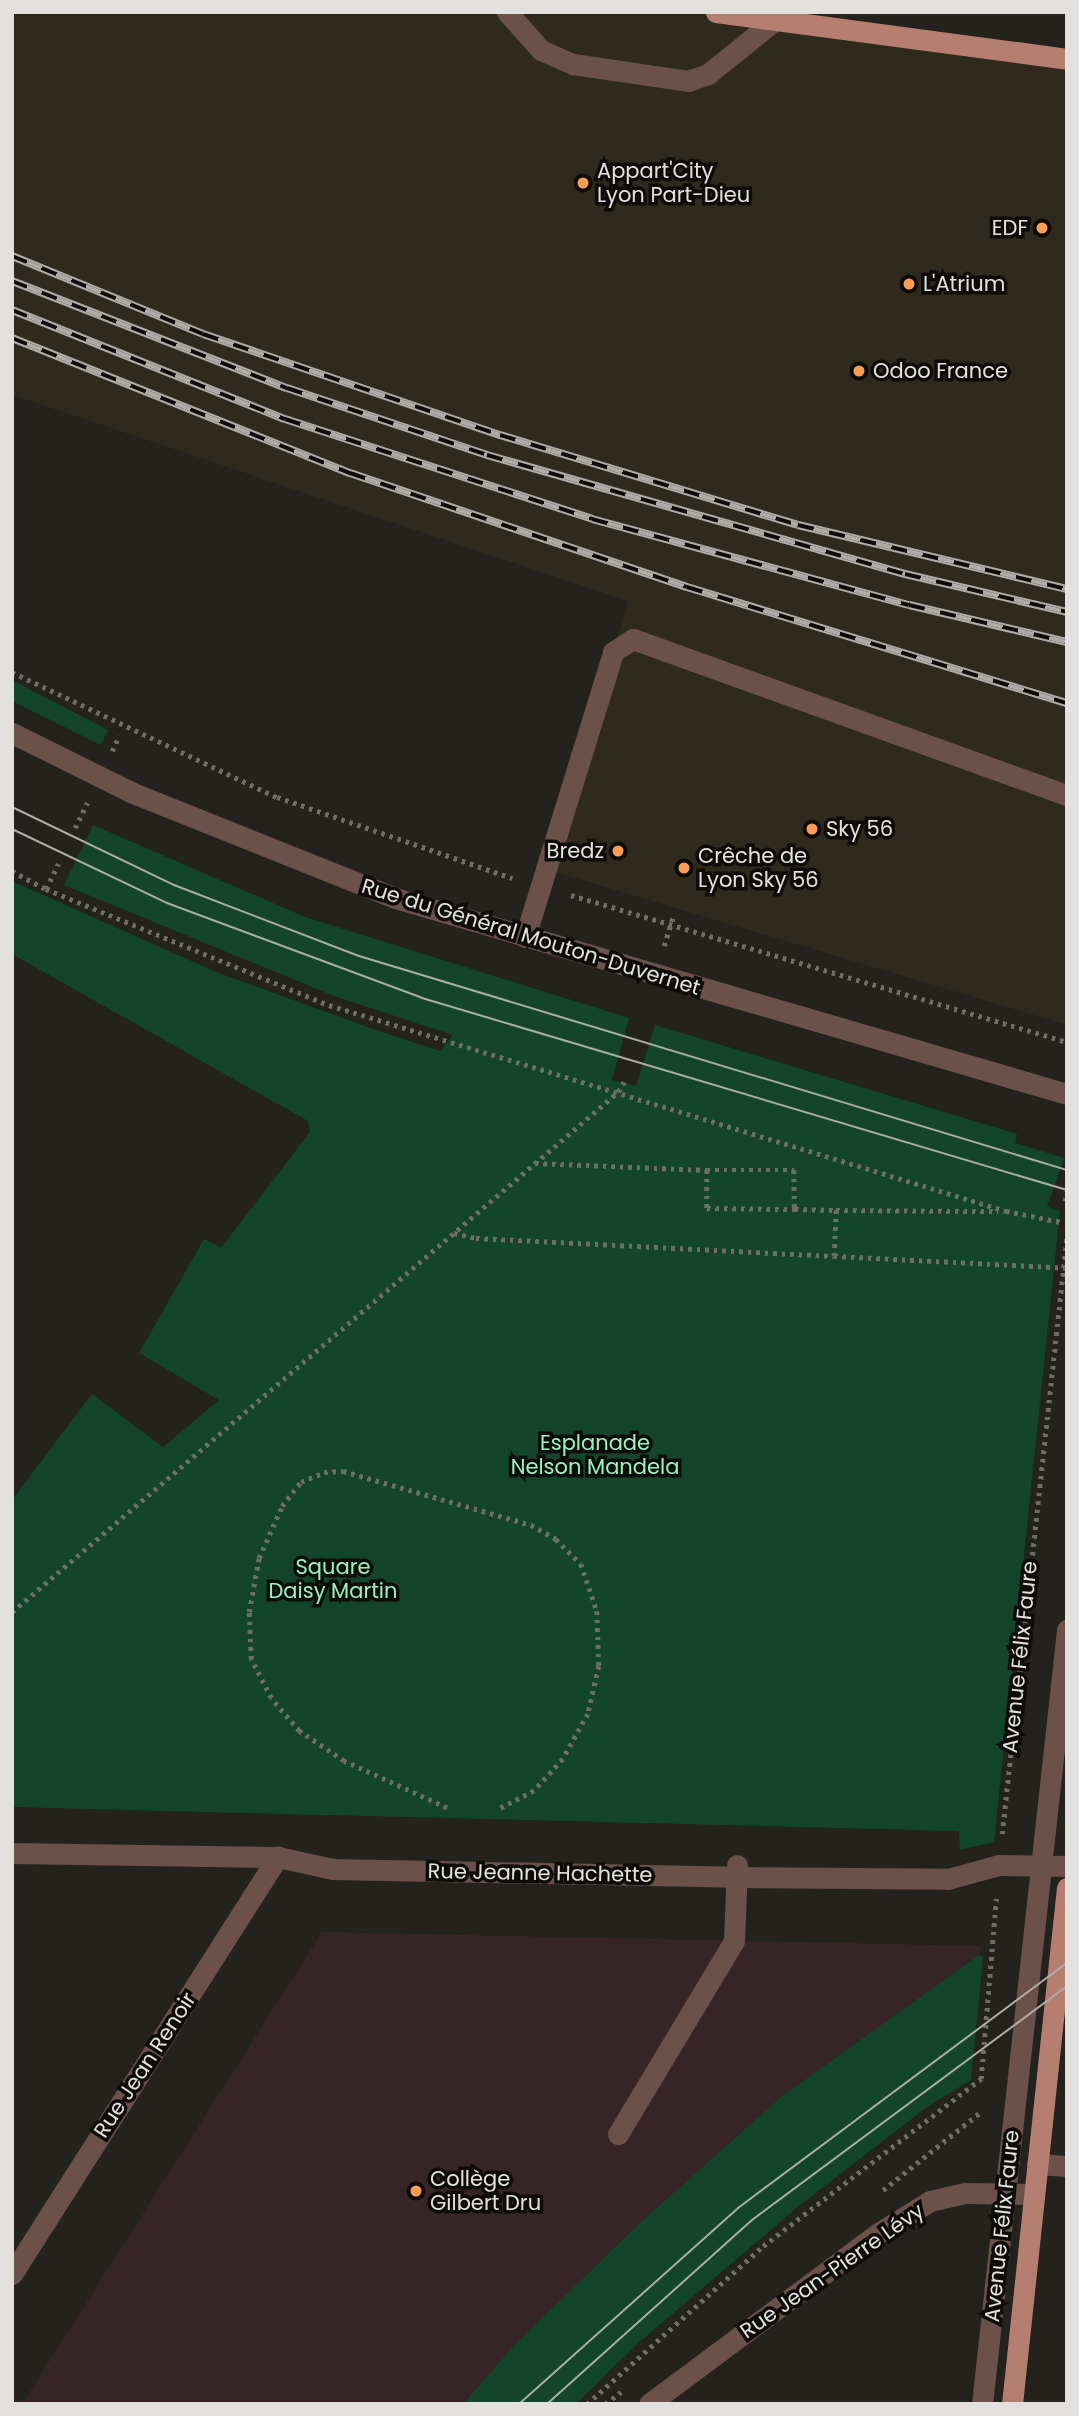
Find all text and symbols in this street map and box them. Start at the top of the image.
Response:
place label: Appart'City Lyon Part-Dieu [597,158,750,208]
marker: Appart'City Lyon Part-Dieu [575,175,591,191]
place label: EDF [992,215,1028,241]
marker: EDF [1034,220,1050,236]
place label: L'Atrium [923,271,1005,297]
marker: L'Atrium [901,276,917,292]
place label: Odoo France [873,358,1008,384]
marker: Odoo France [851,363,867,379]
place label: Sky 56 [826,816,893,842]
marker: Sky 56 [804,821,820,837]
place label: Bredz [547,838,604,864]
marker: Bredz [610,843,626,859]
place label: Crêche de Lyon Sky 56 [698,843,818,893]
marker: Crêche de Lyon Sky 56 [676,860,692,876]
street label: Rue du Général Mouton-Duvernet [359,873,703,1001]
park label: Esplanade Nelson Mandela [511,1430,679,1480]
park label: Square Daisy Martin [269,1554,397,1604]
street label: Avenue Félix Faure [997,1560,1043,1754]
street label: Rue Jeanne Hachette [427,1858,653,1888]
street label: Rue Jean Renoir [89,1988,201,2142]
street label: Avenue Félix Faure [979,2129,1025,2323]
place label: Collège Gilbert Dru [430,2166,541,2216]
marker: Collège Gilbert Dru [408,2183,424,2199]
street label: Rue Jean-Pierre Lévy [735,2198,929,2344]

